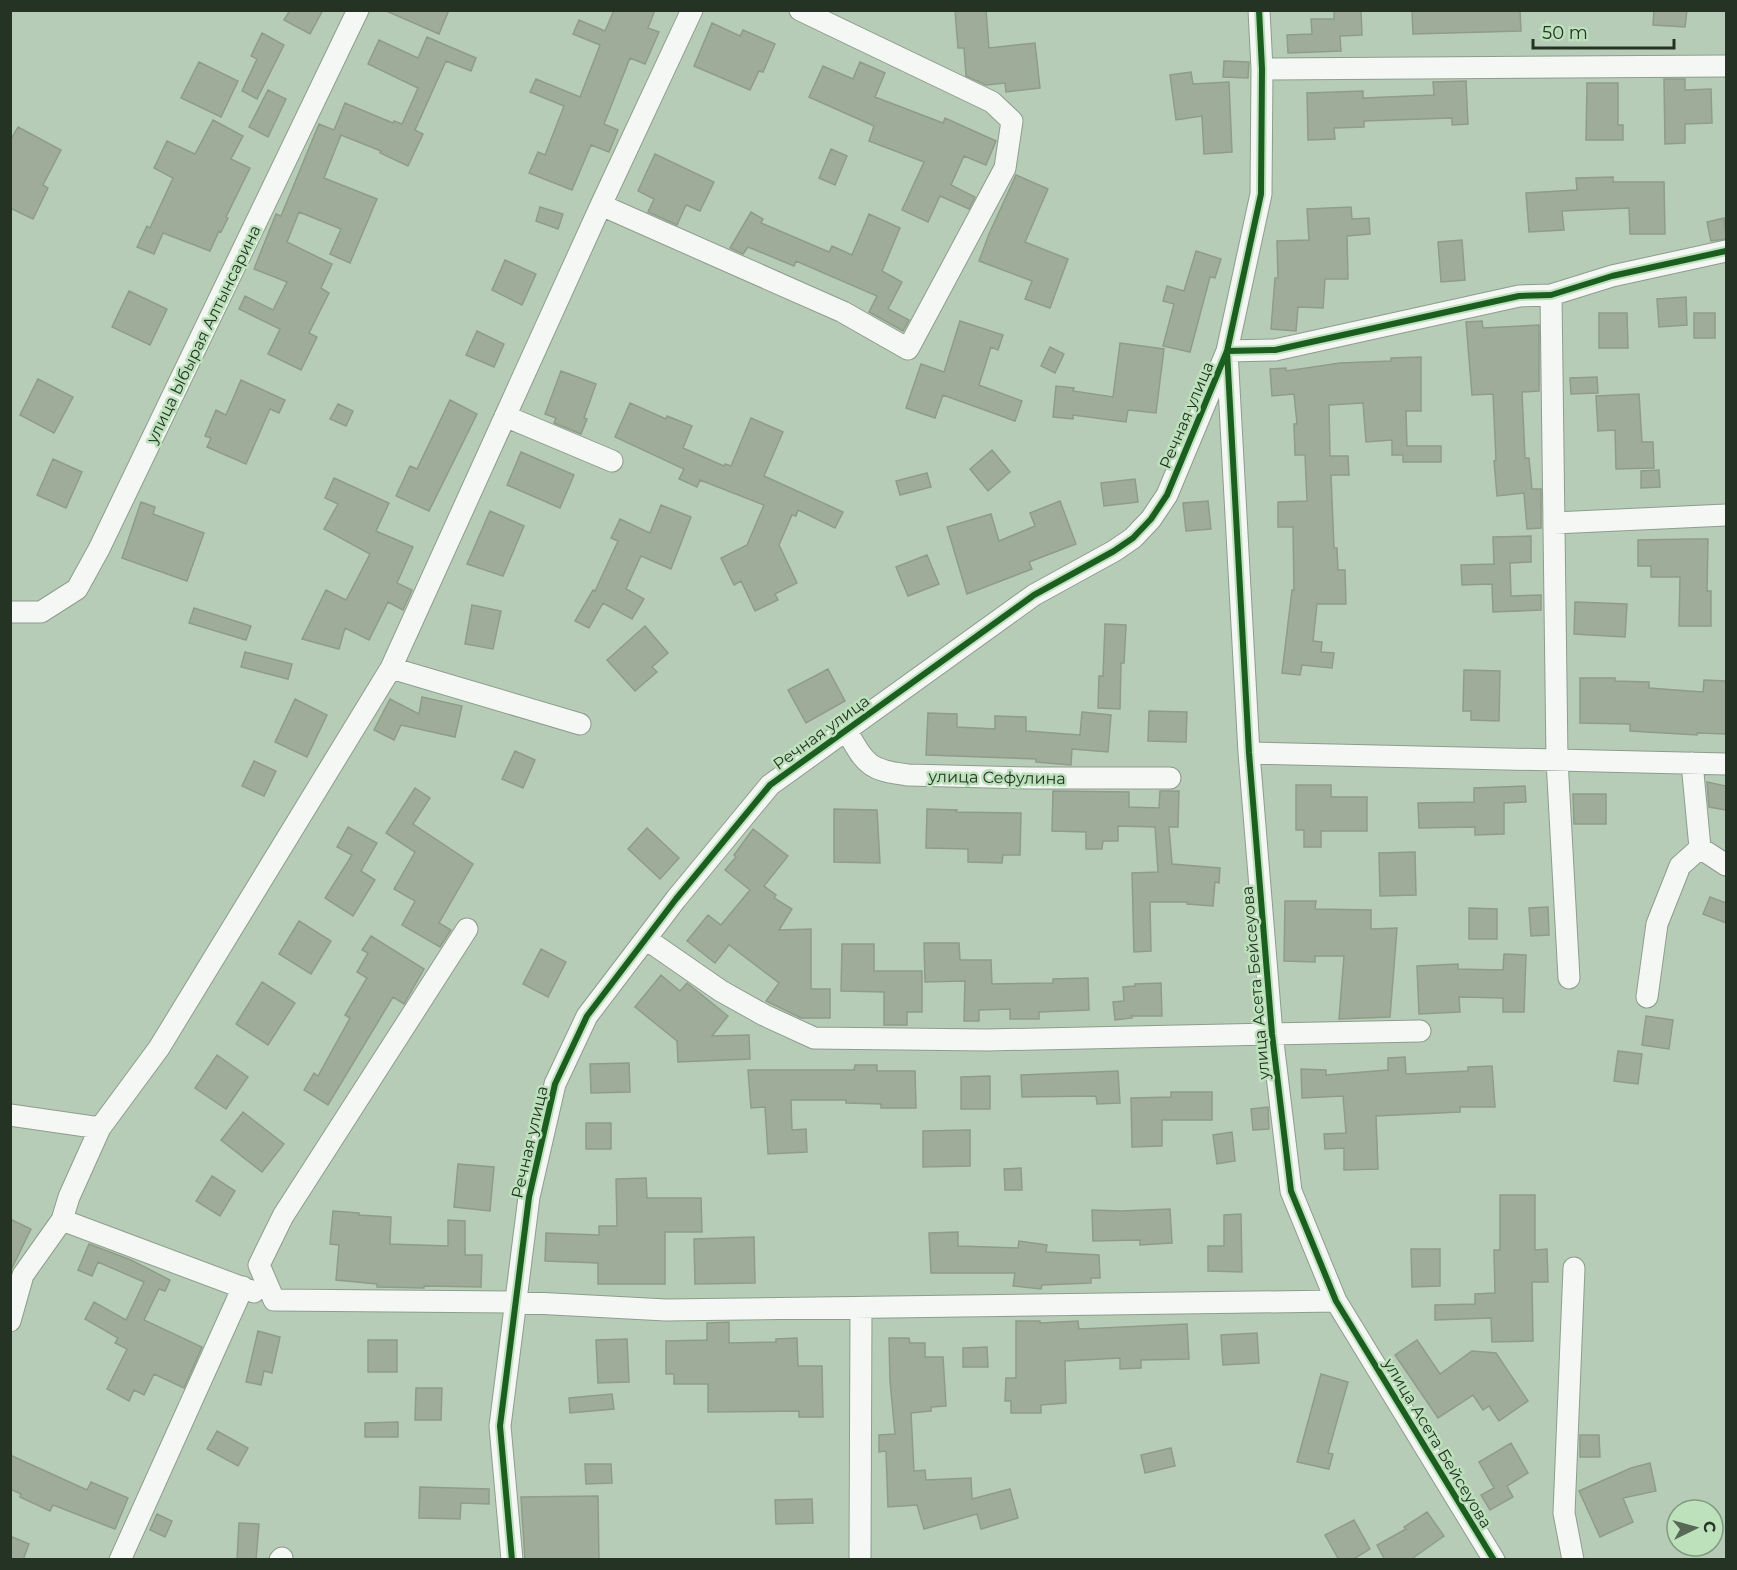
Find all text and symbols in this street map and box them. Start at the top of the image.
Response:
scale bar [1533,12,1674,50]
text: 50 m [1542,22,1588,44]
street label: улица Ыбырая Алтынсарина [142,222,265,447]
street label: Речная улица [1155,359,1218,472]
street label: Речная улица [769,691,873,774]
street label: улица Сефулина [927,767,1066,788]
street label: улица Асета Бейсеуова [1238,885,1274,1082]
street label: Речная улица [507,1084,552,1200]
street label: улица Асета Бейсеуова [1379,1354,1496,1532]
north arrow [1665,1498,1725,1558]
text: С [1699,1520,1719,1534]

